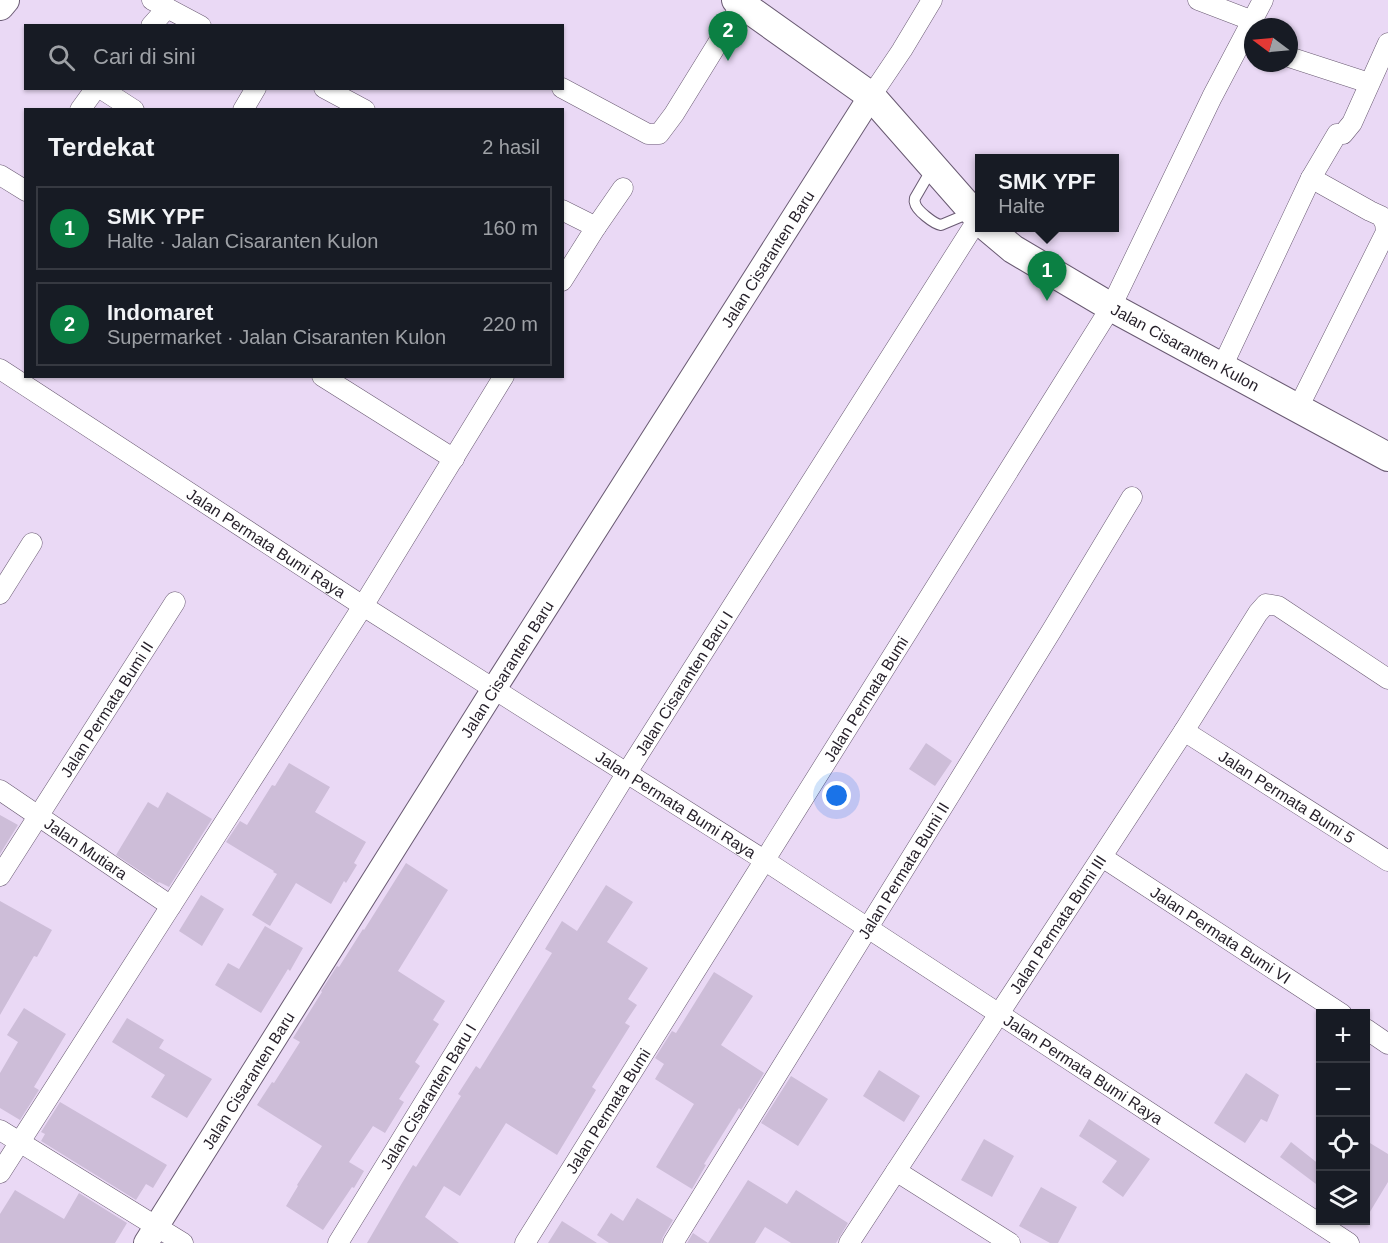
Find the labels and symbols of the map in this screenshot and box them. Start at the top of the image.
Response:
pin: 2 [708,11,748,61]
north arrow [1244,18,1298,72]
street label: Jalan Cisaranten Baru [718,187,817,330]
pin: 1 [1028,252,1066,301]
street label: Jalan Cisaranten Kulon [1108,300,1262,394]
street label: Jalan Permata Bumi Raya [184,485,349,601]
street label: Jalan Cisaranten Baru [457,598,556,740]
street label: Jalan Cisaranten Baru I [632,608,736,758]
street label: Jalan Permata Bumi [820,633,911,764]
street label: Jalan Permata Bumi II [57,638,156,780]
street label: Jalan Permata Bumi Raya [593,747,759,861]
street label: Jalan Permata Bumi 5 [1216,747,1358,846]
your location [822,781,851,810]
street label: Jalan Permata Bumi II [855,799,952,942]
street label: Jalan Mutiara [42,814,131,882]
street label: Jalan Permata Bumi III [1006,852,1109,997]
street label: Jalan Permata Bumi VI [1148,883,1294,987]
street label: Jalan Cisaranten Baru [199,1009,297,1152]
street label: Jalan Permata Bumi Raya [1001,1011,1166,1127]
street label: Jalan Cisaranten Baru I [377,1021,479,1172]
street label: Jalan Permata Bumi [562,1045,653,1176]

